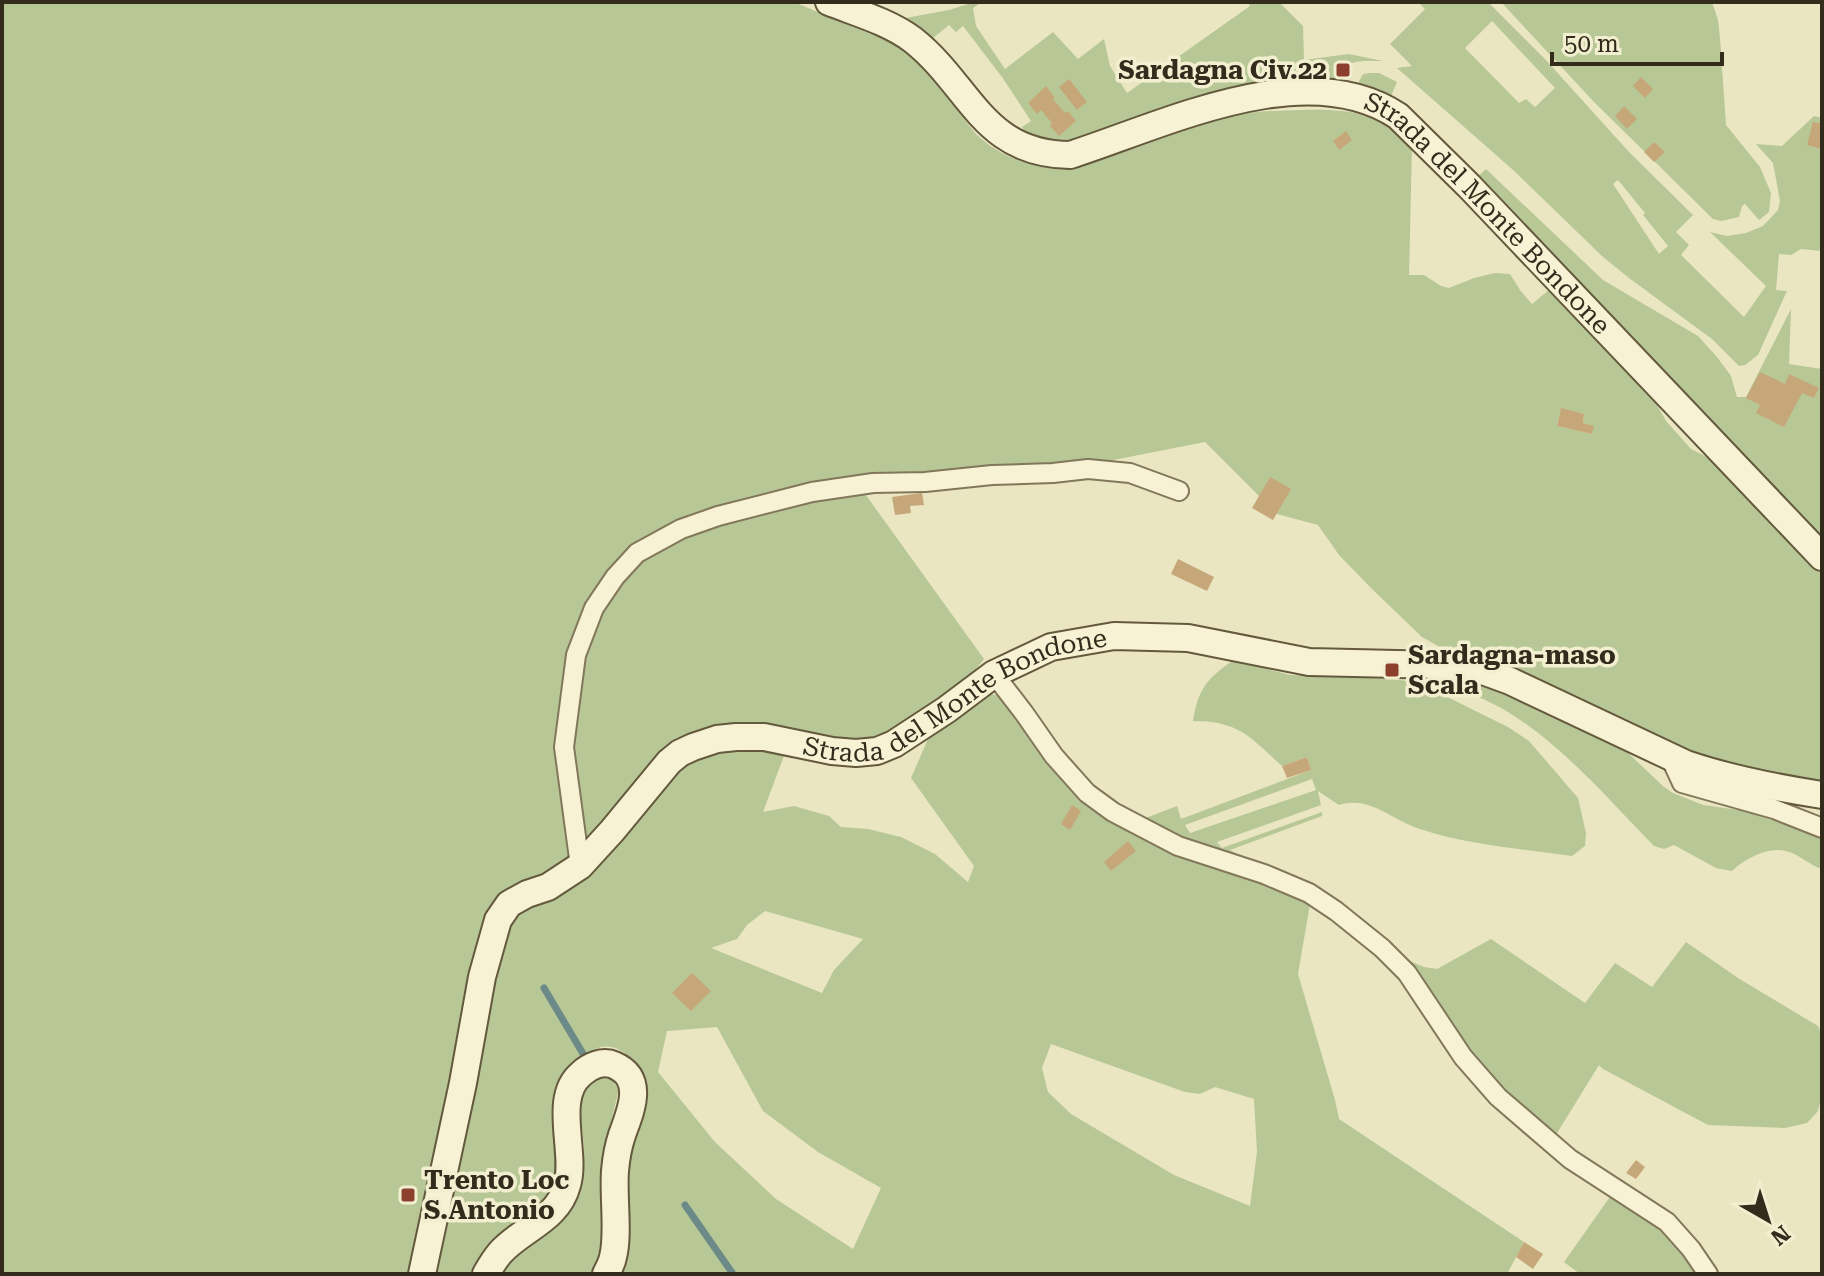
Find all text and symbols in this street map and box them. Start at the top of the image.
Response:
scale bar [1552,16,1722,66]
text: 50 m [1564,30,1619,58]
place label: Sardagna Civ.22 [1118,55,1327,85]
marker: Sardagna Civ.22 [1334,61,1352,79]
street label: Strada del Monte Bondone [1360,86,1617,340]
street label: Strada del Monte Bondone [800,623,1109,768]
place label: Sardagna-maso Scala [1408,640,1616,700]
marker: Sardagna-maso Scala [1383,661,1401,679]
place label: Trento Loc S.Antonio [424,1165,570,1225]
north arrow [1728,1180,1808,1260]
marker: Trento Loc S.Antonio [399,1186,417,1204]
text: N [1766,1220,1795,1250]

